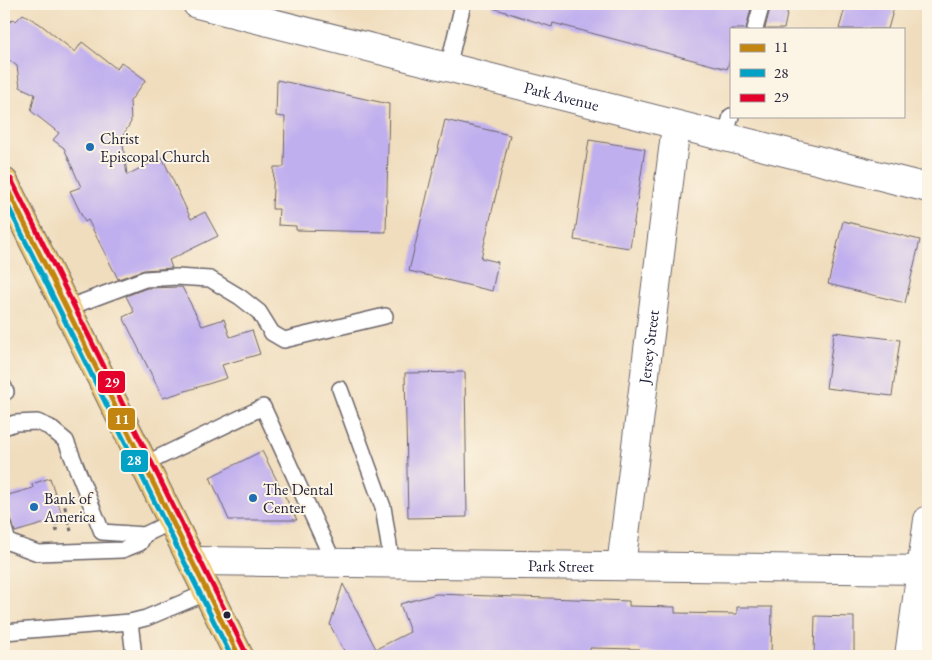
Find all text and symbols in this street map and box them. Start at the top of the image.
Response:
legend [730,28,904,118]
text: 11 [774,37,788,56]
text: 28 [774,63,788,82]
street label: Park Avenue [522,76,601,115]
text: 29 [774,87,788,106]
place label: Christ Episcopal Church [100,128,210,167]
marker: Christ Episcopal Church [84,141,96,153]
street label: Jersey Street [633,309,663,387]
line badge: 29 [97,370,126,394]
text: 29 [105,373,120,391]
line badge: 11 [107,407,136,431]
text: 11 [115,410,129,428]
line badge: 28 [120,449,149,473]
text: 28 [127,451,141,469]
place label: The Dental Center [263,479,334,518]
place label: Bank of America [43,488,96,527]
marker: The Dental Center [247,492,259,504]
marker: Bank of America [28,501,40,513]
street label: Park Street [528,555,594,576]
unlabelled marker [222,610,232,620]

